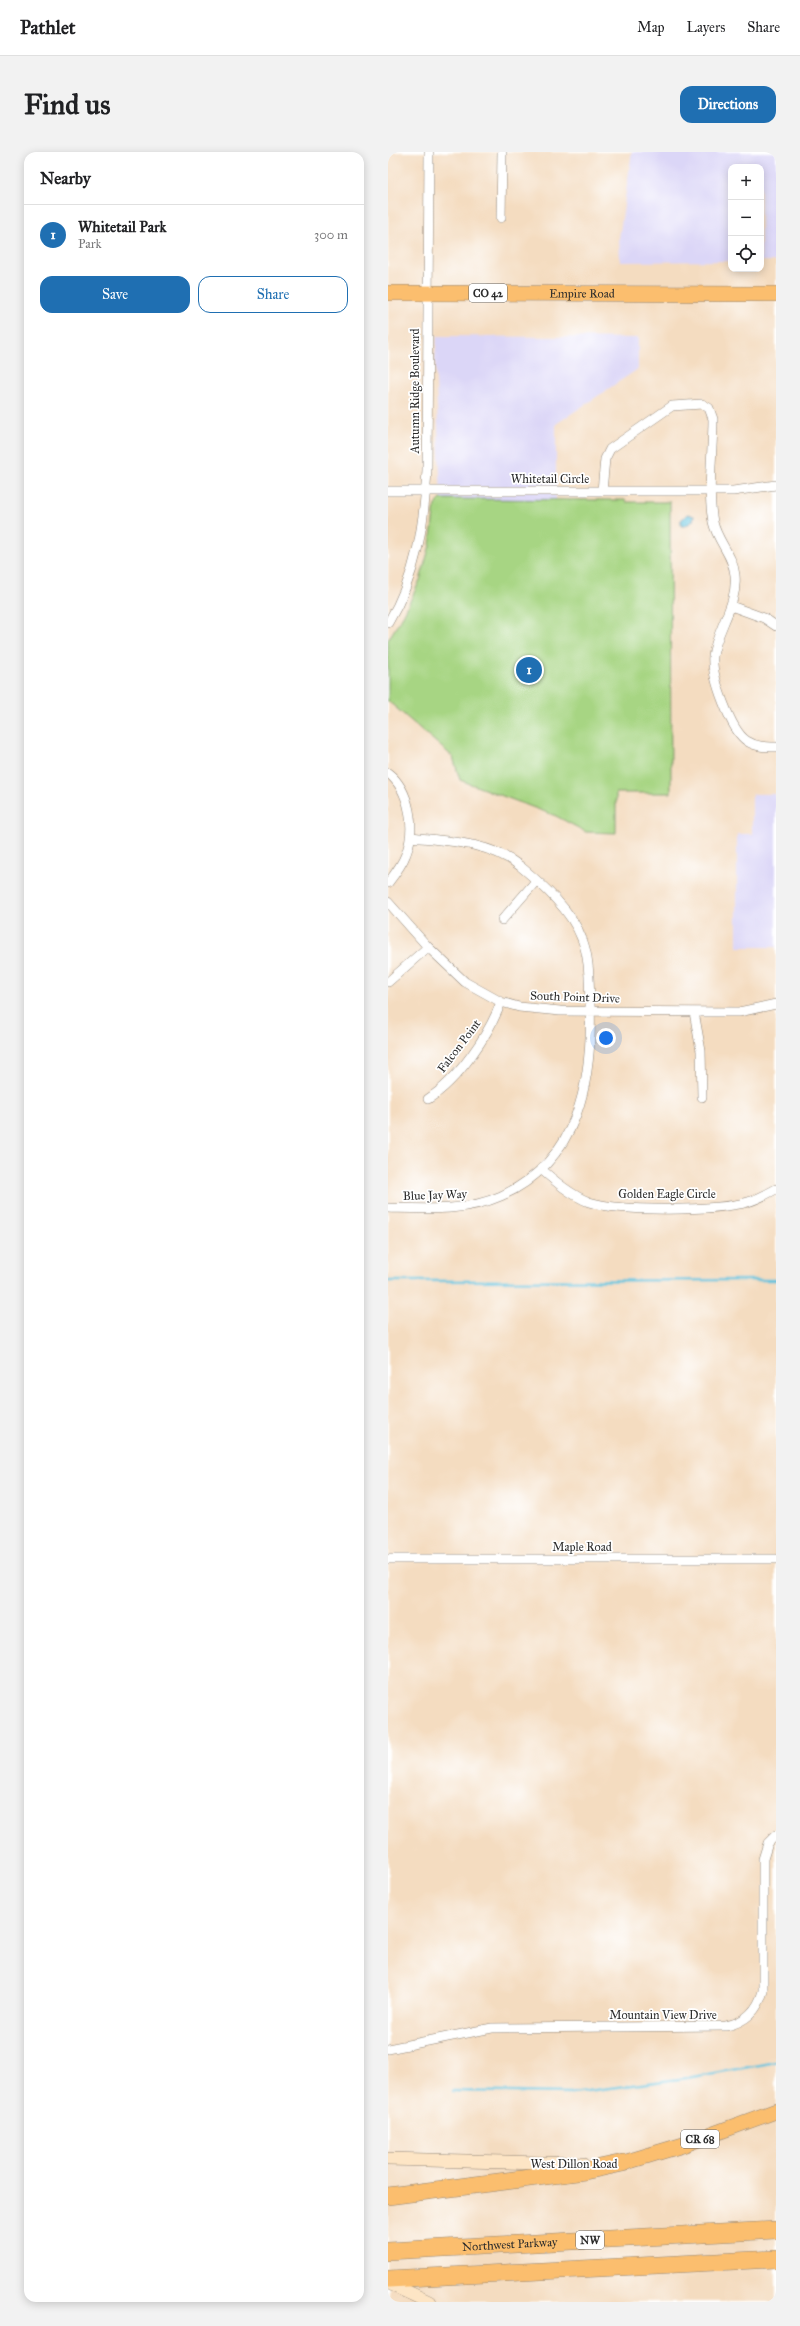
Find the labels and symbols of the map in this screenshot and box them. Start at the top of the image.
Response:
road number: CO 42 [469,284,507,302]
street label: Empire Road [549,286,615,301]
street label: Autumn Ridge Boulevard [408,329,423,454]
street label: Whitetail Circle [511,472,589,486]
pin: 1 [516,655,542,685]
street label: South Point Drive [530,988,620,1006]
street label: Falcon Point [435,1016,484,1075]
your location [596,1028,616,1048]
street label: Blue Jay Way [403,1187,468,1204]
street label: Golden Eagle Circle [618,1187,716,1202]
street label: Maple Road [552,1540,612,1554]
street label: Mountain View Drive [609,2008,717,2022]
road number: CR 68 [681,2130,719,2148]
street label: West Dillon Road [530,2157,618,2171]
road number: NW [576,2231,604,2249]
street label: Northwest Parkway [462,2235,558,2254]

